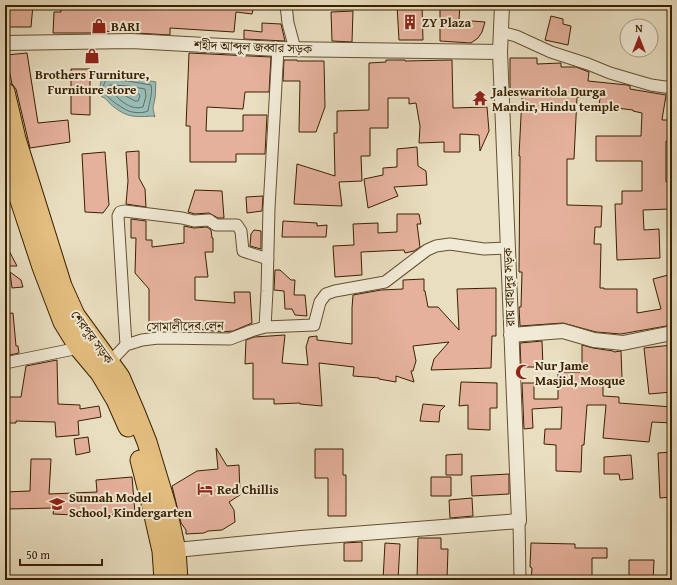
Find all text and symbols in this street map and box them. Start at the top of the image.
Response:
building icon: ZY Plaza [401,13,419,31]
place label: ZY Plaza [422,13,472,32]
shop icon: BARI [90,17,108,35]
place label: BARI [111,17,140,36]
north arrow [619,18,659,58]
text: N [635,20,643,36]
street label: শহীদ আব্দুল জব্বার সড়ক [193,35,313,59]
shop icon: Brothers Furniture, Furniture store [83,47,101,65]
place label: Brothers Furniture, Furniture store [35,65,149,99]
place label: Jaleswaritola Durga Mandir, Hindu temple [490,82,619,116]
temple icon: Jaleswaritola Durga Mandir, Hindu temple [471,89,489,107]
street label: রায় বাহাদুর সড়ক [498,246,520,328]
street label: শেরপুর সড়ক [66,306,119,369]
street label: সোমালীদেব লেন [146,316,225,336]
place label: Nur Jame Masjid, Mosque [535,356,625,390]
mosque icon: Nur Jame Masjid, Mosque [514,363,532,381]
hotel icon: Red Chillis [196,480,214,498]
place label: Red Chillis [217,480,279,499]
place label: Sunnah Model School, Kindergarten [69,488,192,522]
school or university icon: Sunnah Model School, Kindergarten [48,495,66,513]
scale bar [20,541,102,567]
text: 50 m [26,546,50,563]

